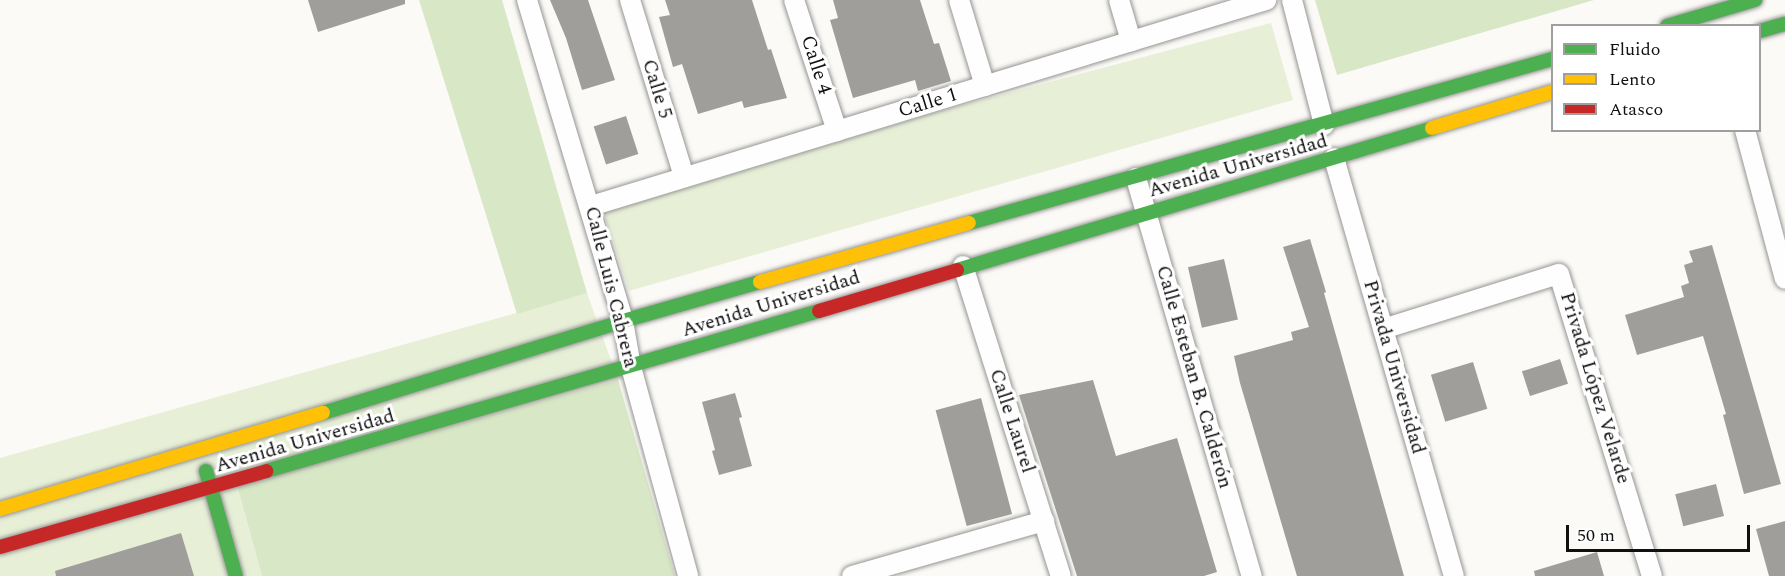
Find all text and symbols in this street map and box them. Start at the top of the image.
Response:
legend [1551,24,1761,132]
street label: Calle 4 [795,32,837,98]
text: Fluido [1609,36,1661,63]
street label: Calle 5 [637,56,677,122]
text: Lento [1609,66,1656,93]
street label: Calle 1 [895,83,961,123]
text: Atasco [1609,96,1663,123]
street label: Avenida Universidad [1146,129,1330,203]
street label: Calle Luis Cabrera [579,204,643,370]
street label: Calle Esteban B. Calderón [1151,263,1237,491]
street label: Avenida Universidad [679,265,863,343]
street label: Privada Universidad [1358,277,1430,457]
street label: Privada López Velarde [1554,289,1636,487]
street label: Calle Laurel [984,366,1040,476]
street label: Avenida Universidad [213,404,397,478]
scale bar [1569,513,1754,551]
text: 50 m [1577,522,1615,549]

